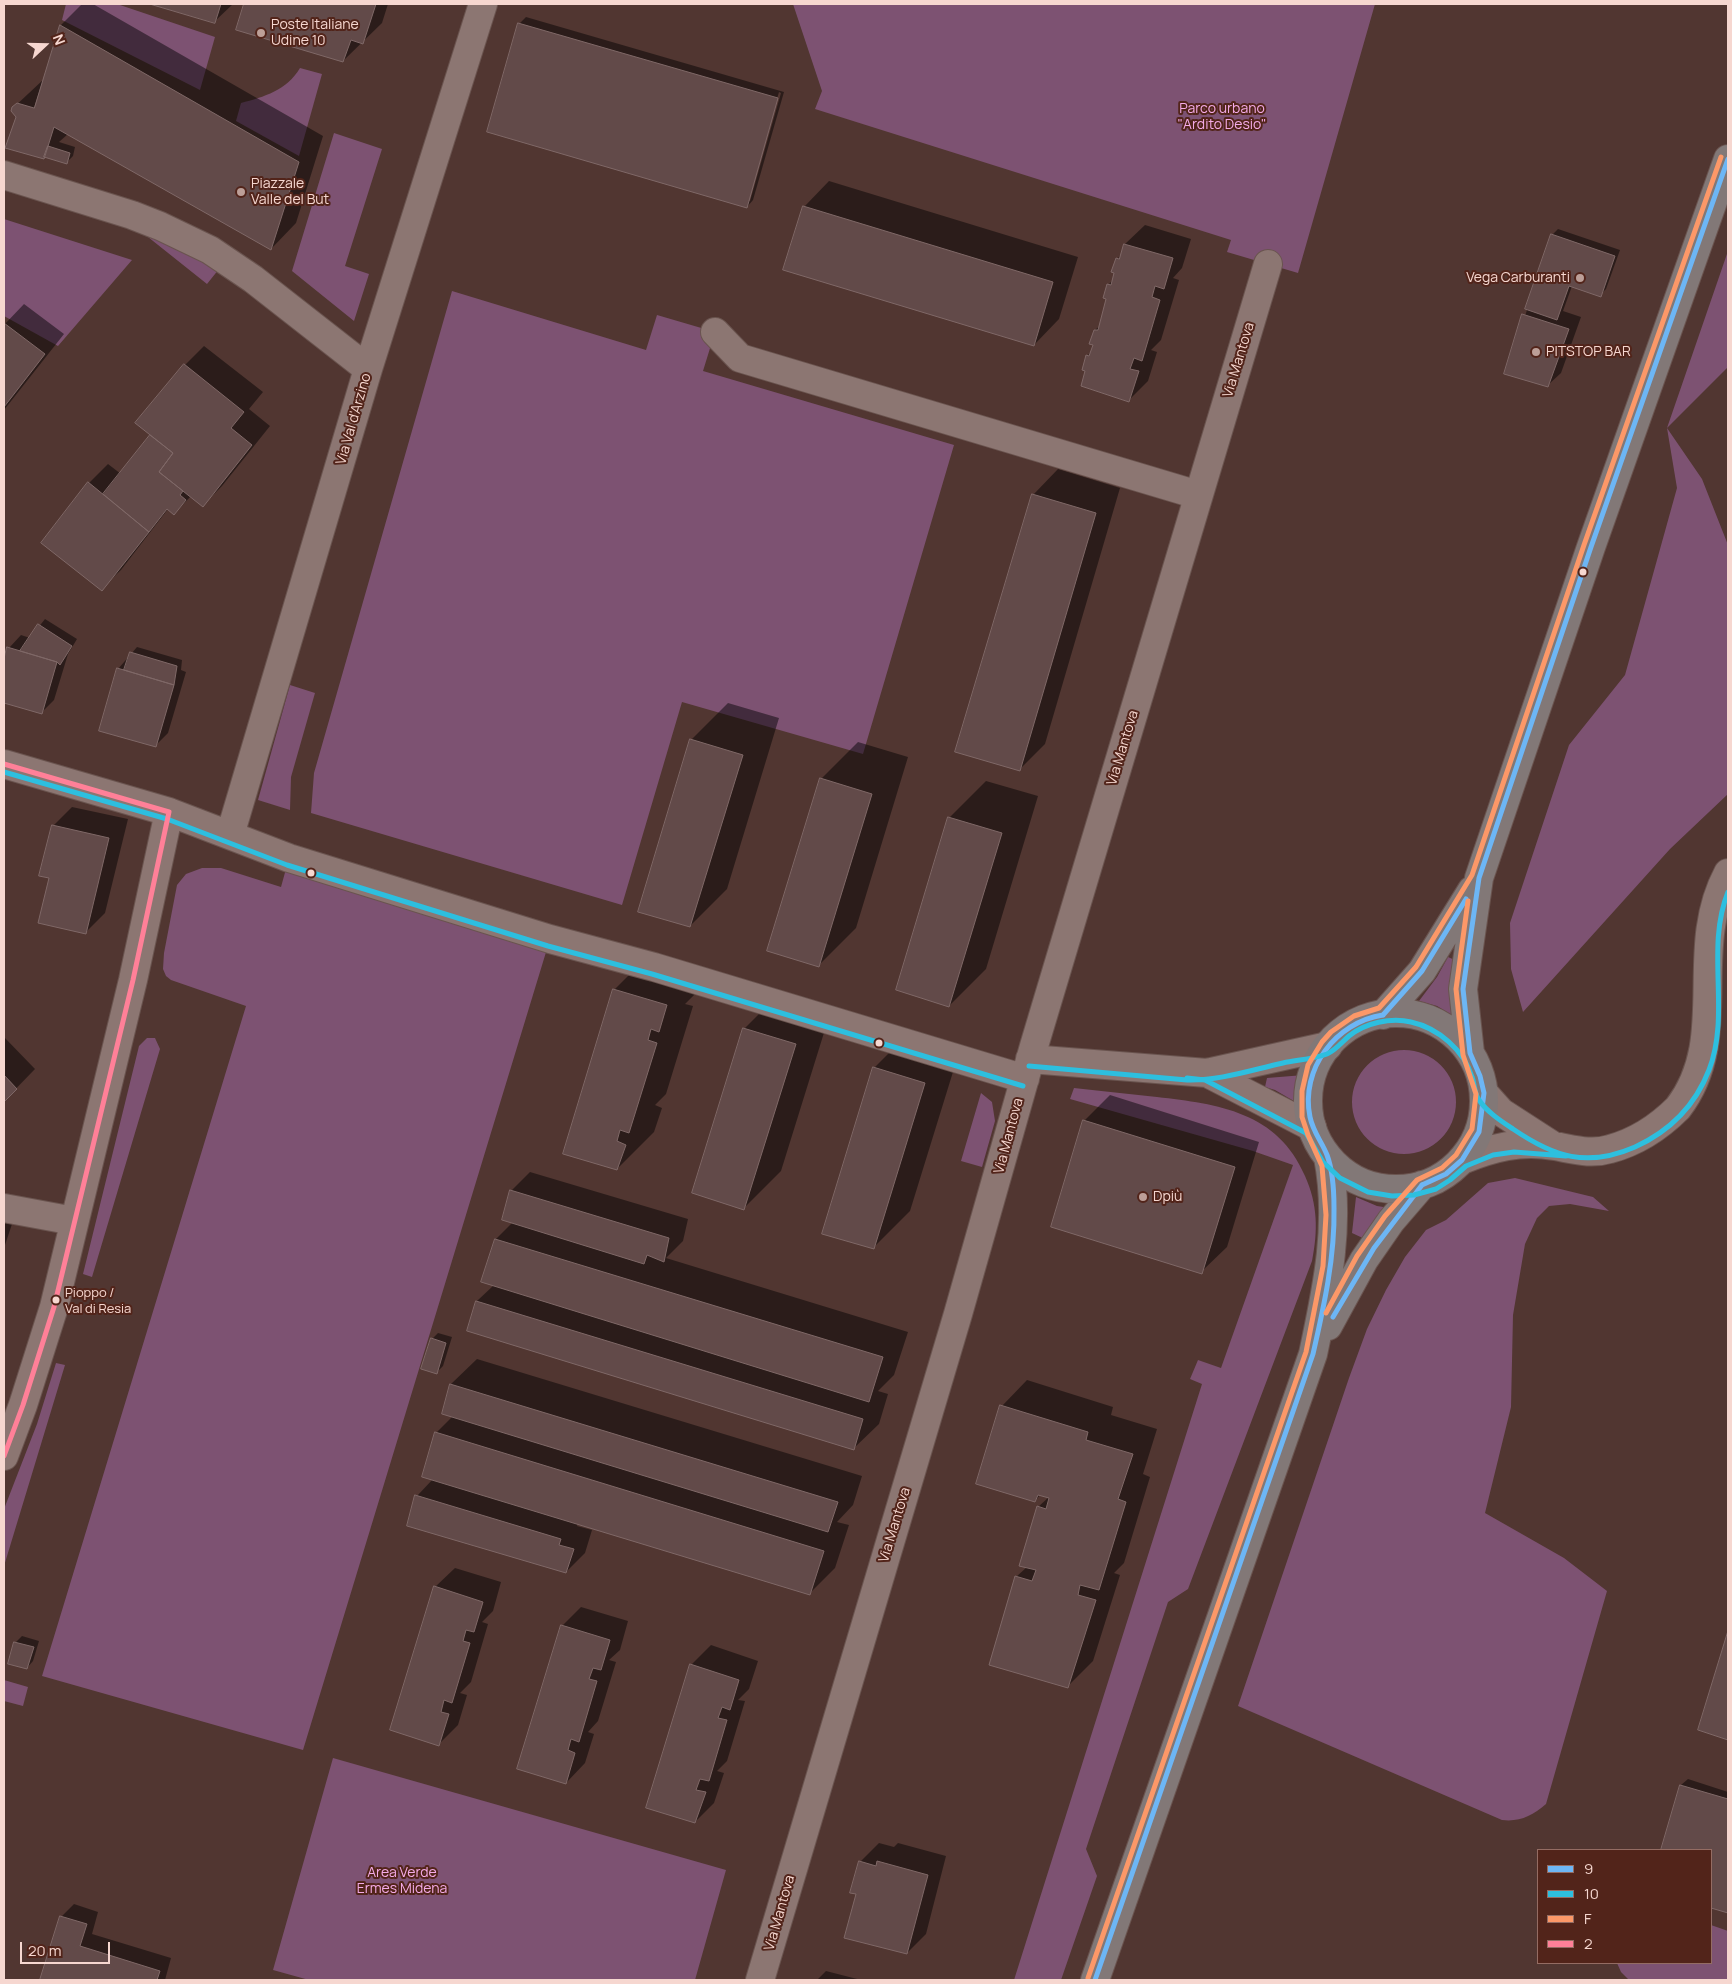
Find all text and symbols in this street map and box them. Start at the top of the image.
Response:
place label: Poste Italiane Udine 10 [271,17,359,49]
north arrow [20,20,70,70]
marker: Poste Italiane Udine 10 [255,27,267,39]
text: N [49,31,70,48]
park label: Parco urbano "Ardito Desio" [1178,101,1266,134]
place label: Piazzale Valle del But [251,176,329,208]
marker: Piazzale Valle del But [235,186,247,198]
place label: Vega Carburanti [1466,270,1570,286]
marker: Vega Carburanti [1574,272,1586,284]
street label: Via Mantova [1220,320,1258,400]
place label: PITSTOP BAR [1546,344,1631,360]
marker: PITSTOP BAR [1530,346,1542,358]
street label: Via Val d'Arzino [333,371,375,467]
unlabelled marker [1578,567,1588,577]
street label: Via Mantova [1104,708,1142,788]
unlabelled marker [306,868,316,878]
unlabelled marker [874,1038,884,1048]
street label: Via Mantova [991,1096,1027,1176]
place label: Dpiù [1153,1189,1182,1205]
marker: Dpiù [1137,1191,1149,1203]
place label: Pioppo / Val di Resia [65,1285,131,1316]
marker: Pioppo / Val di Resia [51,1295,61,1305]
street label: Via Mantova [876,1485,914,1565]
legend [1537,1849,1712,1964]
text: 9 [1584,1858,1593,1879]
park label: Area Verde Ermes Midena [357,1865,447,1898]
street label: Via Mantova [761,1873,799,1953]
text: 10 [1584,1883,1599,1904]
text: F [1584,1908,1592,1929]
scale bar [22,1932,112,1964]
text: 2 [1584,1933,1593,1954]
text: 20 m [28,1940,61,1961]

